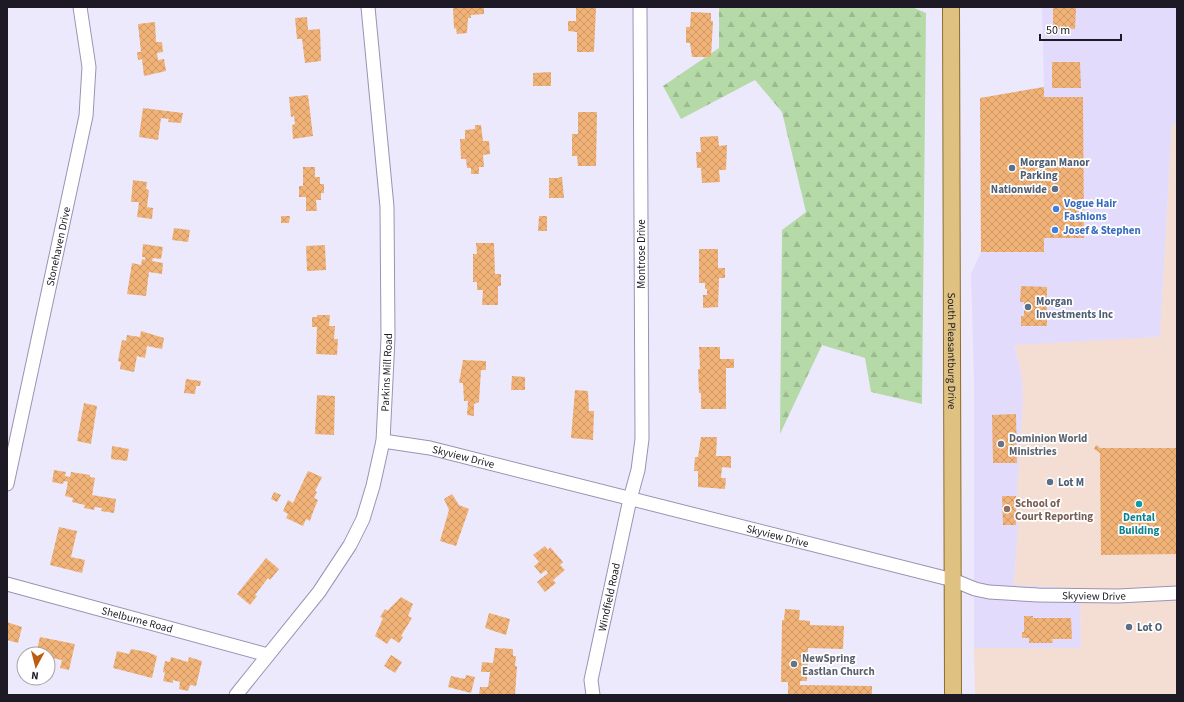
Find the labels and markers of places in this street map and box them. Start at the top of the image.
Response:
place label: Morgan Manor Parking [1020,155,1090,183]
marker: Morgan Manor Parking [1007,163,1017,173]
place label: Nationwide [991,182,1047,197]
marker: Nationwide [1050,184,1060,194]
place label: Vogue Hair Fashions [1063,196,1117,224]
marker: Vogue Hair Fashions [1051,204,1061,214]
place label: Josef & Stephen [1063,223,1141,238]
marker: Josef & Stephen [1050,225,1060,235]
place label: Morgan Investments Inc [1036,294,1113,322]
marker: Morgan Investments Inc [1023,302,1033,312]
place label: Dominion World Ministries [1009,431,1087,459]
marker: Dominion World Ministries [996,439,1006,449]
place label: Lot M [1058,475,1084,490]
marker: Lot M [1045,477,1055,487]
place label: School of Court Reporting [1015,496,1093,524]
marker: Dental Building [1134,499,1144,509]
marker: School of Court Reporting [1002,504,1012,514]
place label: Dental Building [1119,510,1159,538]
place label: Lot O [1137,620,1163,635]
marker: Lot O [1124,622,1134,632]
place label: NewSpring Eastlan Church [802,651,875,679]
marker: NewSpring Eastlan Church [789,659,799,669]

